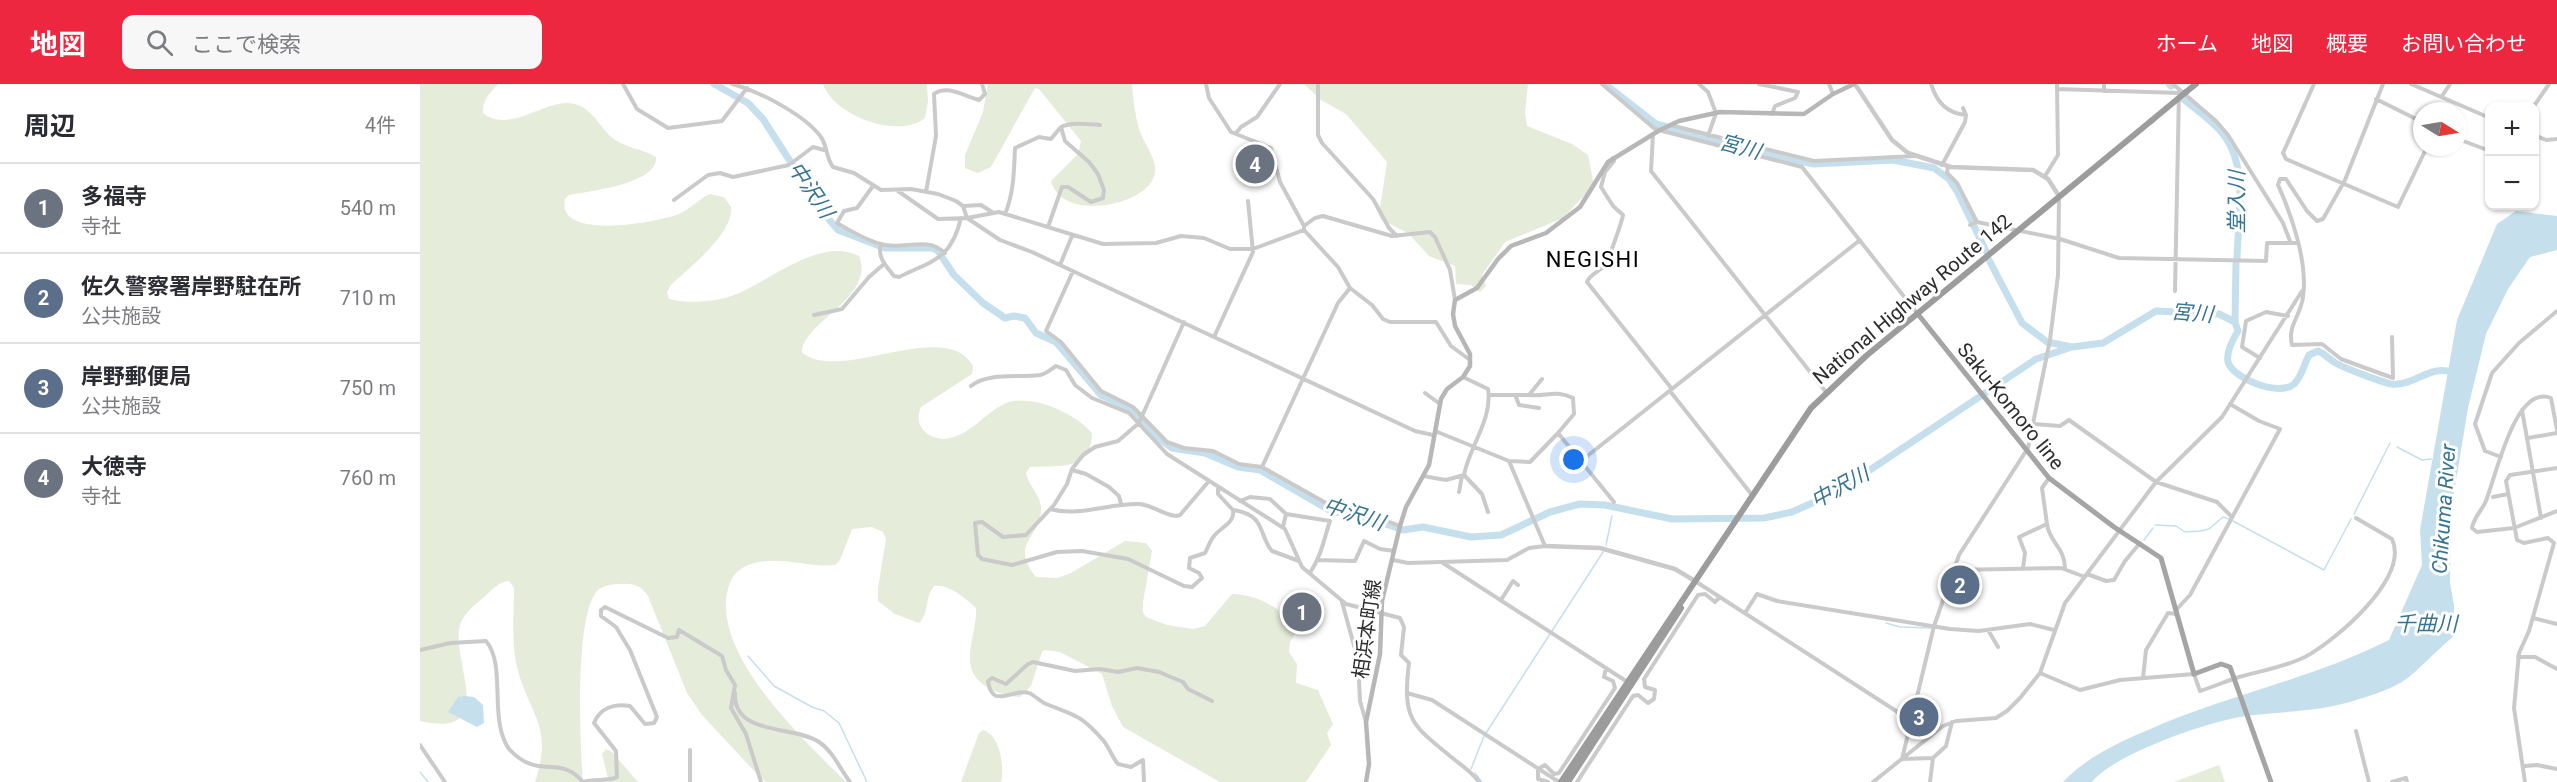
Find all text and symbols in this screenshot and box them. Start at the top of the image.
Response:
search box [122,15,542,69]
icon: search [143,26,176,59]
text: 地図 [30,28,86,61]
text: ここで検索 [191,32,301,57]
text: ホーム [2156,32,2218,56]
text: 地図 [2251,32,2293,56]
text: 概要 [2326,32,2368,56]
text: お問い合わせ [2401,32,2527,56]
north arrow [2413,102,2467,156]
map controls [2485,102,2539,210]
button: + [2485,102,2539,156]
text: 周辺 [24,111,76,141]
text: 4件 [365,113,396,137]
water label: 宮川 [1717,130,1765,165]
pin: 4 [1236,142,1274,187]
button: − [2485,156,2539,210]
water label: 中沢川 [783,157,840,224]
water label: 堂入川 [2225,169,2249,234]
text: 多福寺 [81,184,147,209]
text: 1 [38,196,49,220]
text: 540 m [340,196,396,220]
street label: National Highway Route 142 [1808,209,2016,389]
text: 寺社 [81,214,121,238]
district label: NEGISHI [1546,247,1640,272]
text: 佐久警察署岸野駐在所 [81,274,301,299]
text: 2 [38,286,49,310]
text: 710 m [340,286,396,310]
water label: 宮川 [2170,299,2216,327]
text: 公共施設 [81,304,161,328]
street label: Saku-Komoro line [1952,338,2070,474]
text: 岸野郵便局 [81,364,191,389]
text: 3 [38,376,49,400]
text: 750 m [340,376,396,400]
text: 公共施設 [81,394,161,418]
water label: Chikuma River [2427,442,2461,575]
your location [1559,445,1588,474]
text: 大徳寺 [81,454,147,479]
water label: 中沢川 [1807,460,1875,513]
text: 4 [38,466,49,490]
text: 760 m [340,466,396,490]
text: 寺社 [81,484,121,508]
water label: 中沢川 [1320,493,1390,536]
pin: 2 [1940,562,1980,608]
street label: 相浜本町線 [1348,578,1386,680]
pin: 1 [1282,590,1322,634]
water label: 千曲川 [2395,612,2459,636]
pin: 3 [1900,694,1938,740]

